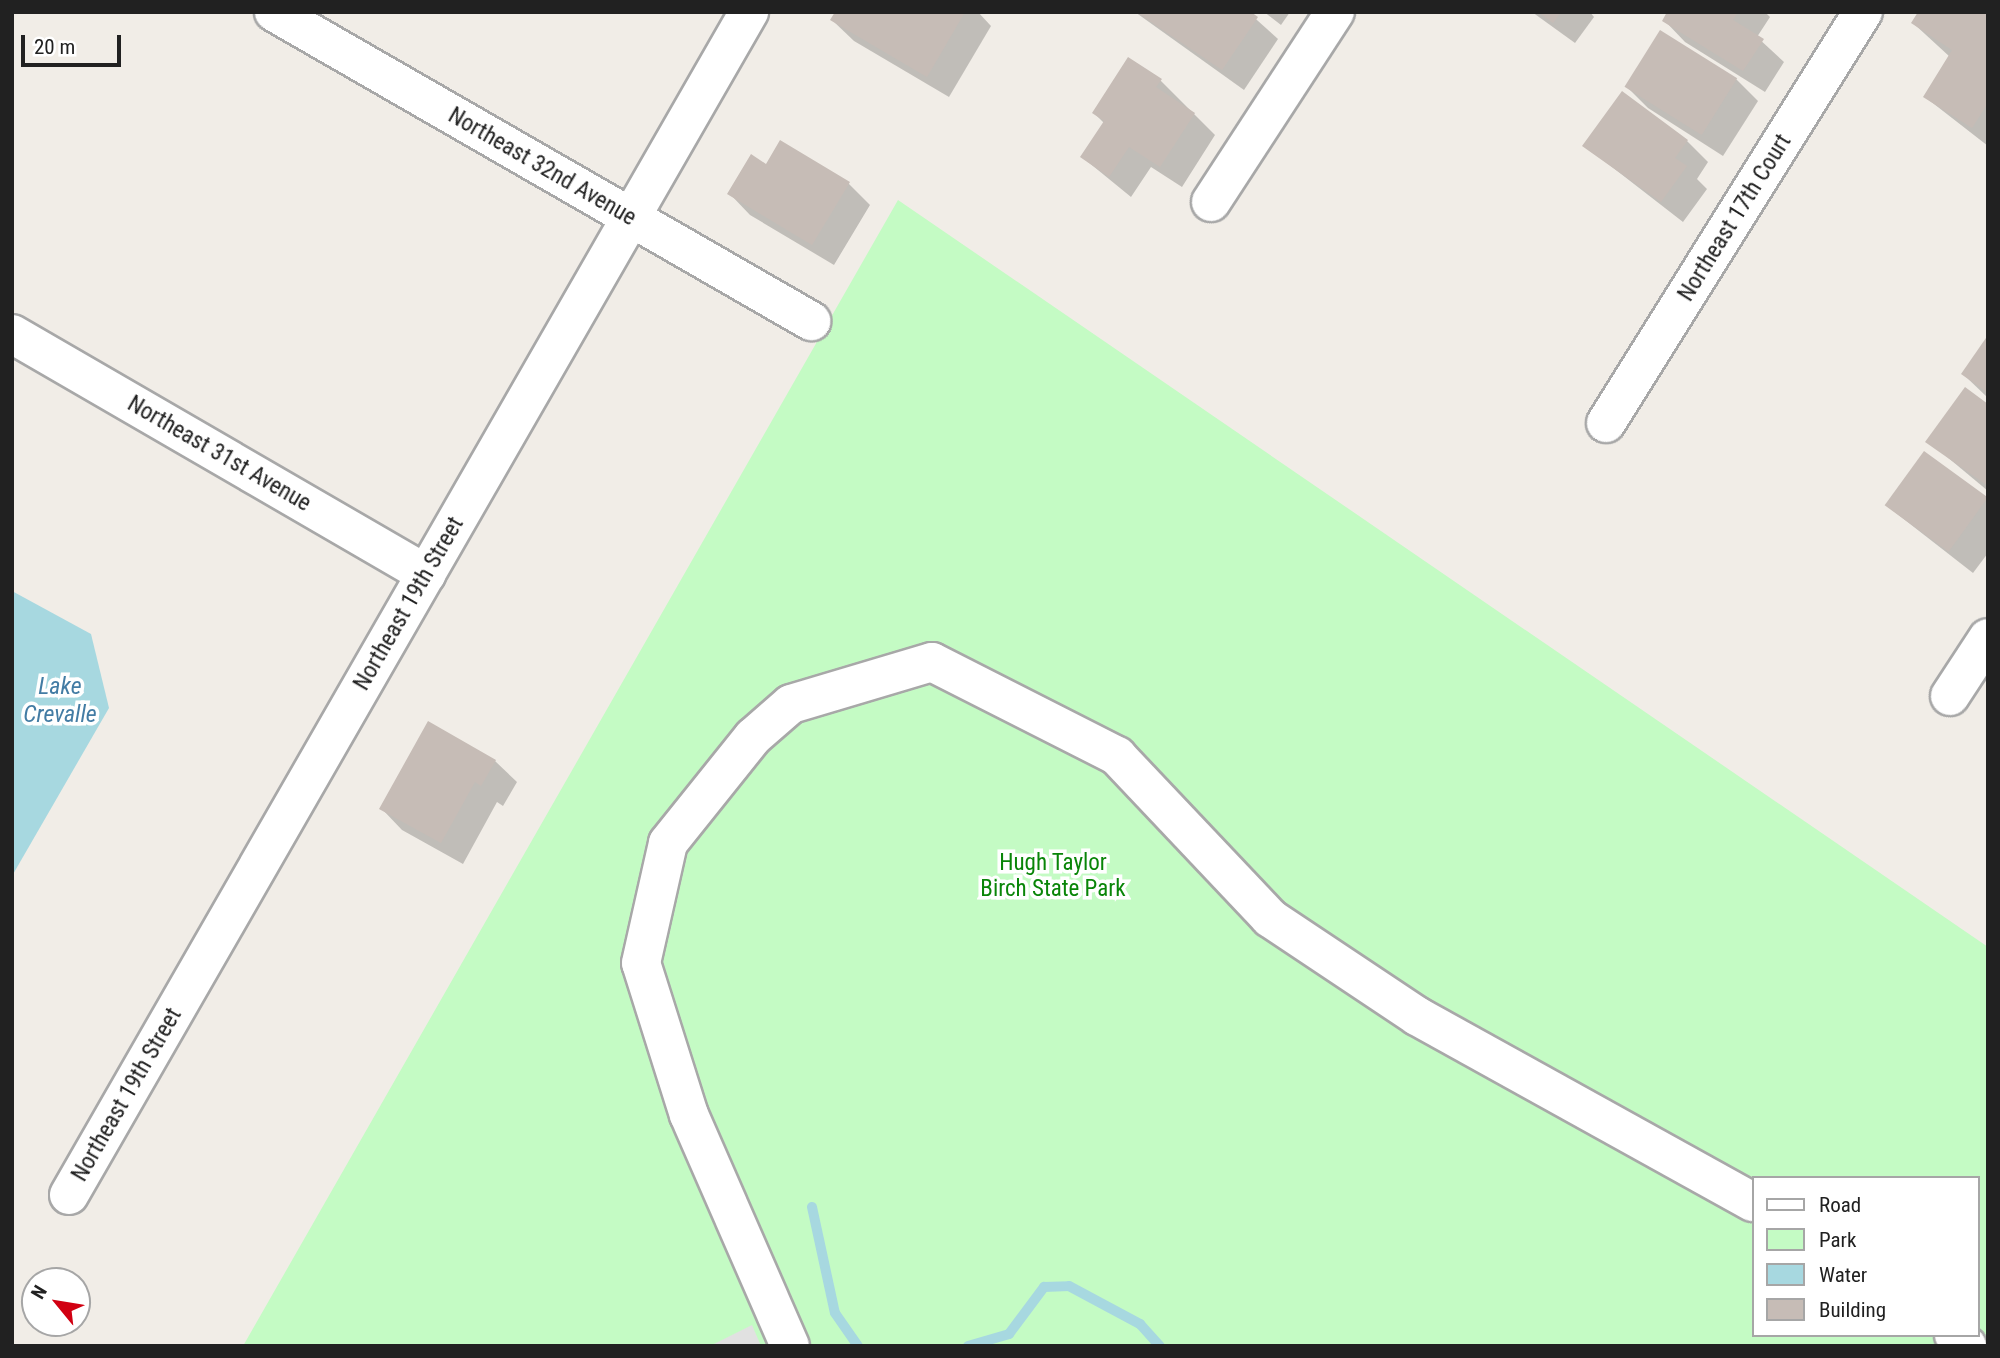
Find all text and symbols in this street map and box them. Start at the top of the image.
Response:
scale bar [24,21,124,65]
text: 20 m [34,35,75,59]
street label: Northeast 32nd Avenue [443,102,641,232]
street label: Northeast 17th Court [1673,129,1797,307]
street label: Northeast 31st Avenue [122,390,316,518]
street label: Northeast 19th Street [348,512,470,696]
water label: Lake Crevalle [23,673,97,729]
park label: Hugh Taylor Birch State Park [980,849,1126,903]
street label: Northeast 19th Street [66,1003,188,1187]
legend [1752,1176,1979,1337]
text: Road [1819,1193,1861,1217]
text: Park [1819,1228,1856,1252]
text: Water [1819,1263,1867,1287]
north arrow [21,1267,91,1337]
text: N [26,1281,52,1303]
text: Building [1819,1298,1886,1322]

